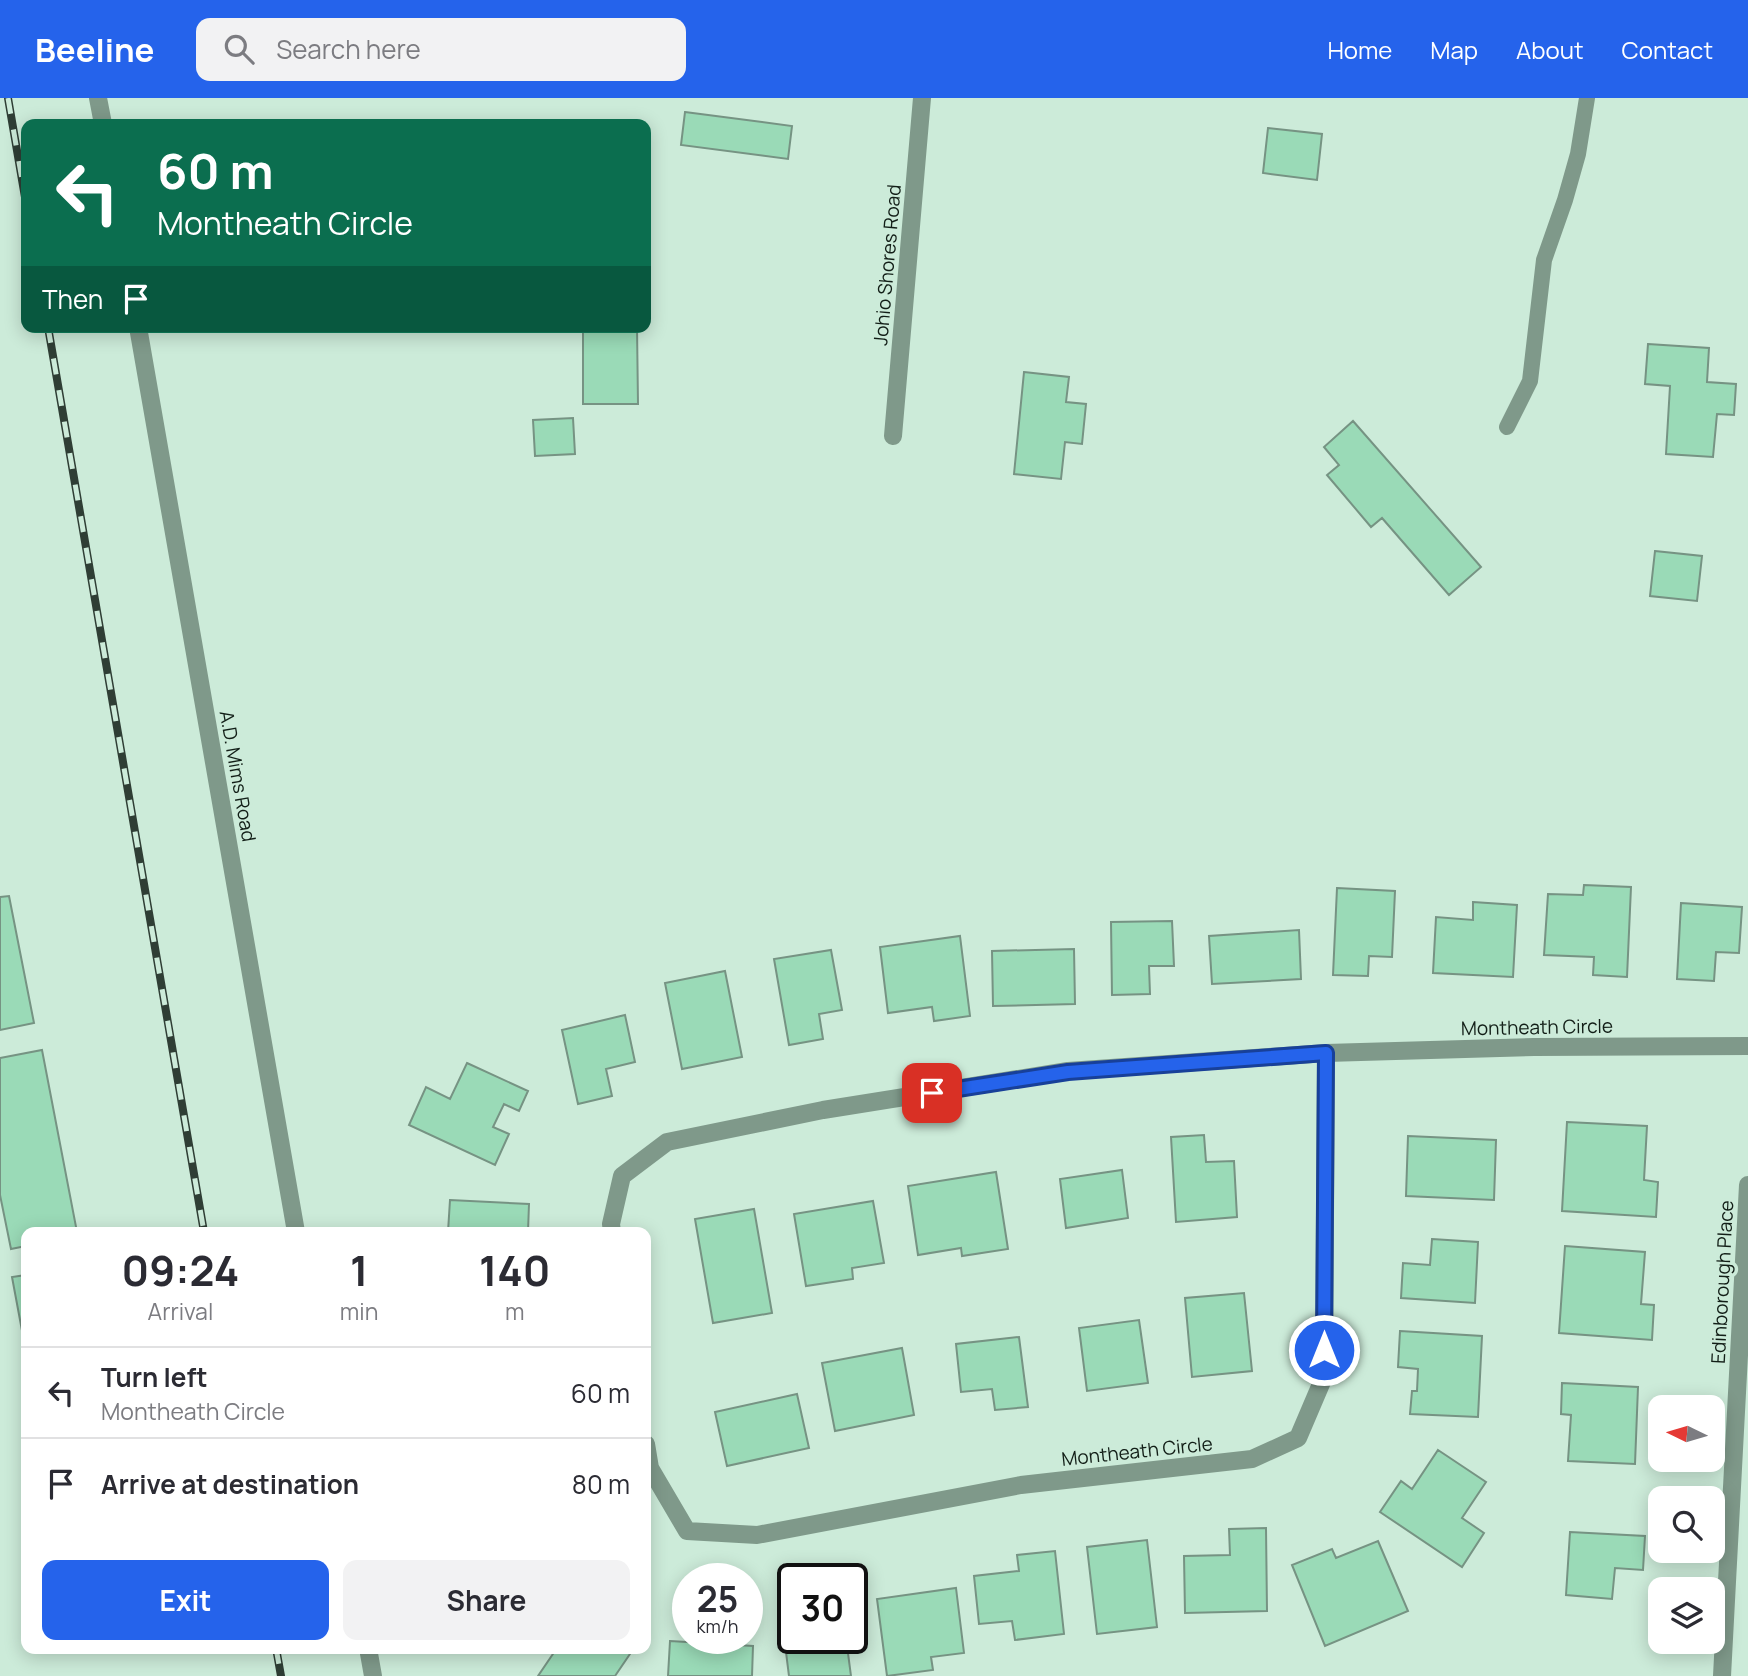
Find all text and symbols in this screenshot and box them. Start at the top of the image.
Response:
search box [196,18,686,81]
text: Beeline [35,27,154,72]
icon: search [220,30,258,68]
text: Search here [276,31,421,67]
text: Home [1327,33,1392,66]
text: Map [1430,33,1478,66]
text: About [1516,33,1584,66]
text: Contact [1622,33,1713,66]
text: 60 m [157,137,274,204]
icon: left [42,147,133,238]
street label: Johio Shores Road [867,183,907,347]
text: Montheath Circle [157,201,413,245]
icon: arrive [117,280,155,318]
text: Then [42,281,103,317]
street label: A.D. Mims Road [214,708,262,844]
street label: Montheath Circle [1461,1013,1613,1041]
pin [902,1063,962,1123]
icon: arrive [913,1074,951,1112]
street label: Edinborough Place [1705,1200,1739,1364]
text: 09:24 [122,1241,239,1299]
text: 1 [350,1241,368,1299]
text: 140 [479,1241,551,1299]
text: Arrival [148,1295,213,1327]
text: min [340,1295,378,1327]
text: m [505,1295,524,1327]
position arrow [1287,1313,1361,1387]
text: Turn left [101,1359,208,1395]
icon: left [42,1374,80,1412]
text: 60 m [571,1375,630,1411]
text: Montheath Circle [101,1395,285,1427]
north arrow [1648,1395,1726,1472]
map controls [1648,1395,1725,1654]
street label: Montheath Circle [1060,1430,1214,1472]
icon: arrive [42,1465,80,1503]
text: Arrive at destination [101,1466,359,1502]
text: 80 m [572,1466,630,1502]
button: search [1648,1486,1725,1563]
button: Exit [42,1560,329,1640]
button: Share [343,1560,630,1640]
speed limit sign: 30 [777,1563,868,1654]
text: 25 [697,1575,738,1623]
button: layers [1648,1577,1725,1654]
text: km/h [697,1614,738,1638]

